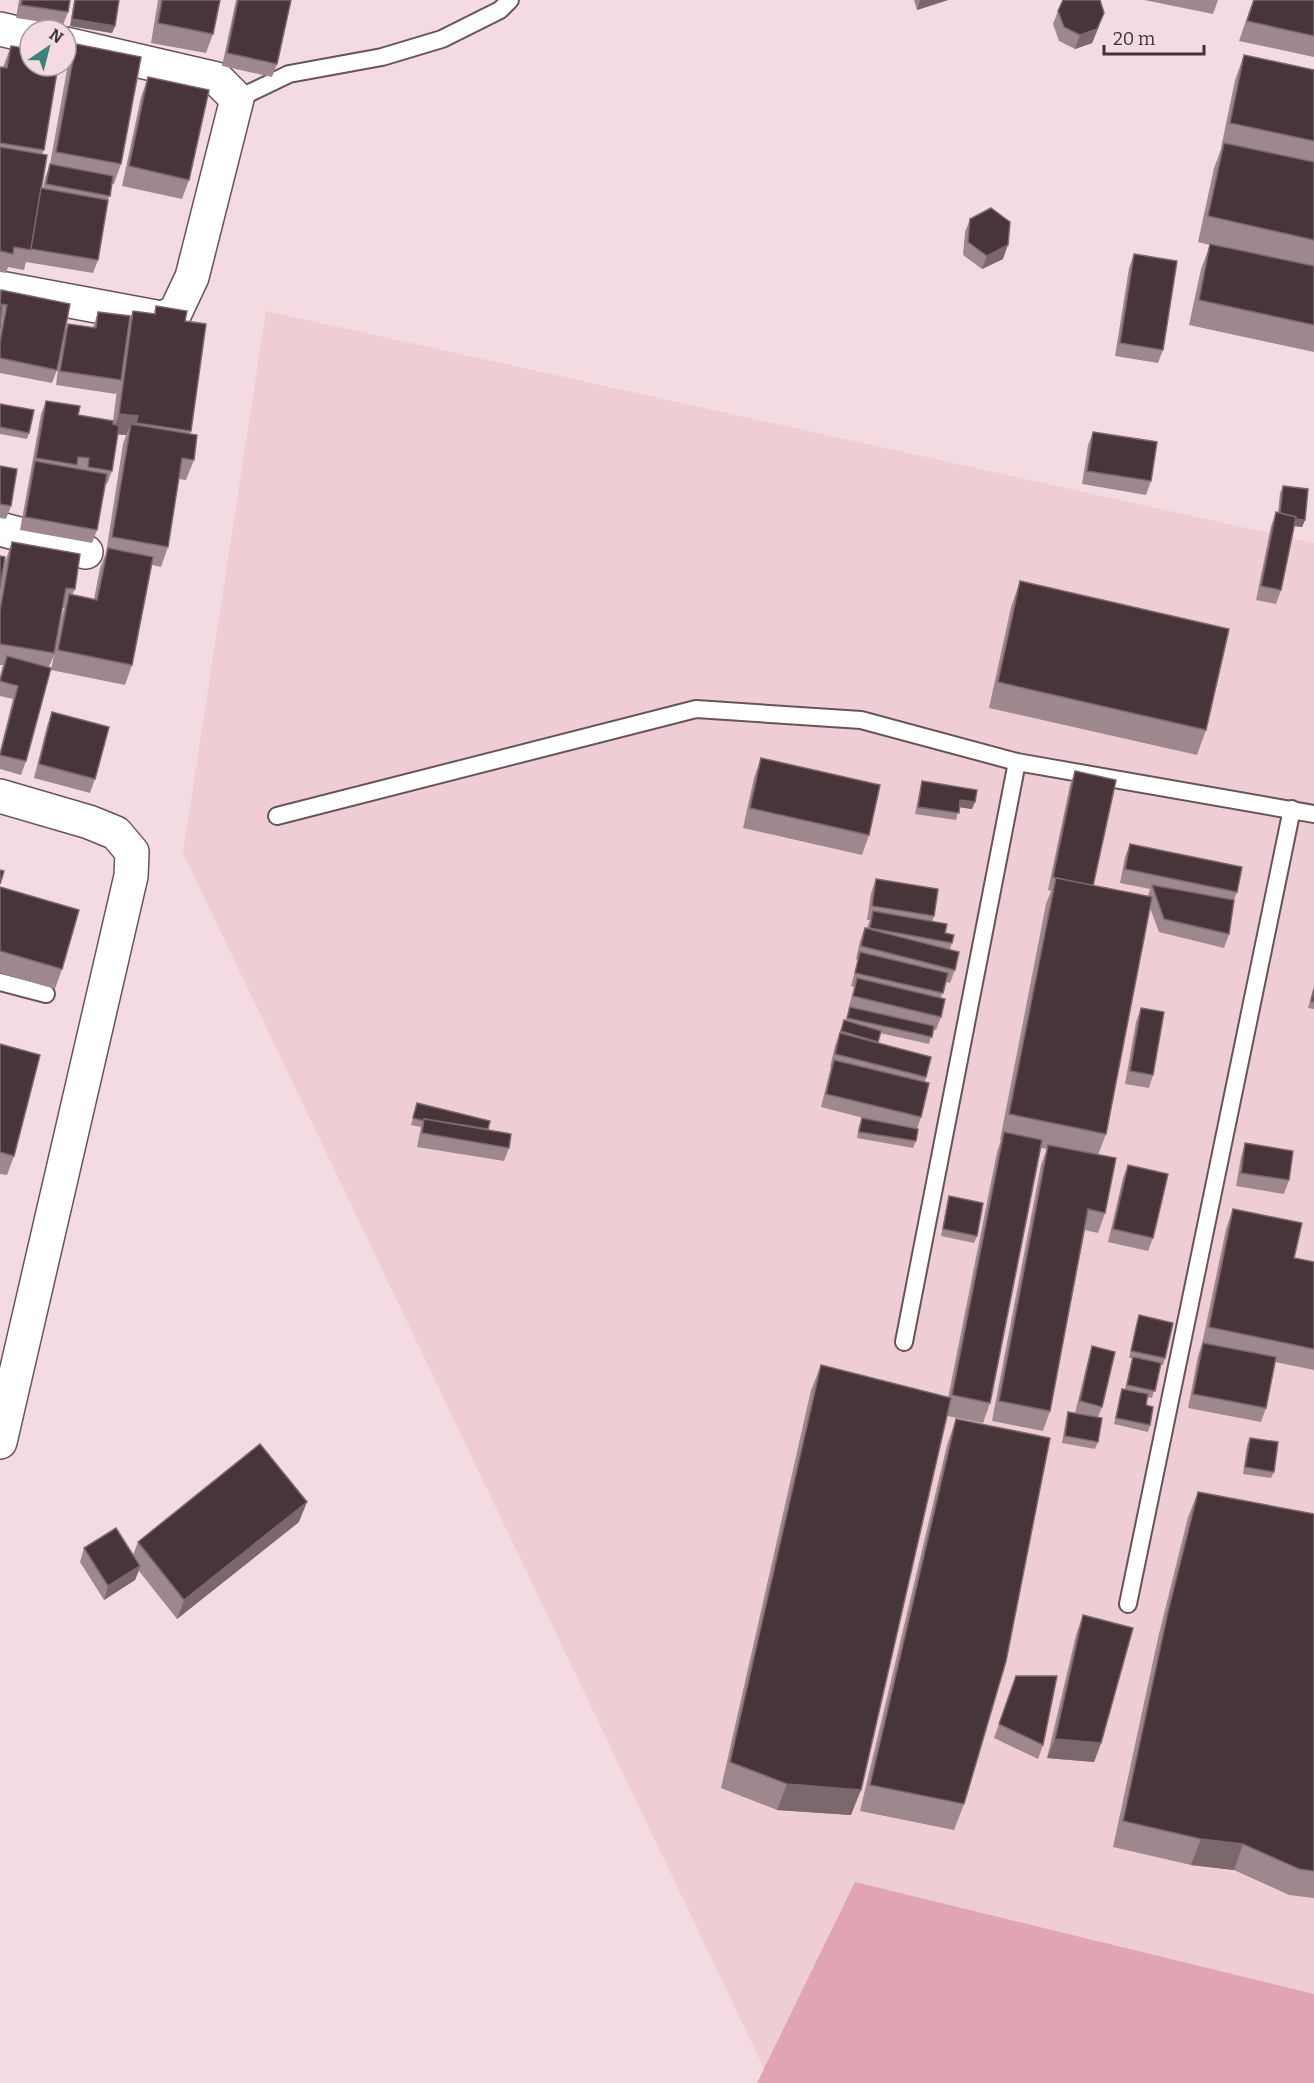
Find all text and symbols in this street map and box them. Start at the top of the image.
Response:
north arrow [18,18,78,78]
scale bar [1104,18,1204,56]
text: N [46,25,67,47]
text: 20 m [1113,28,1155,50]

